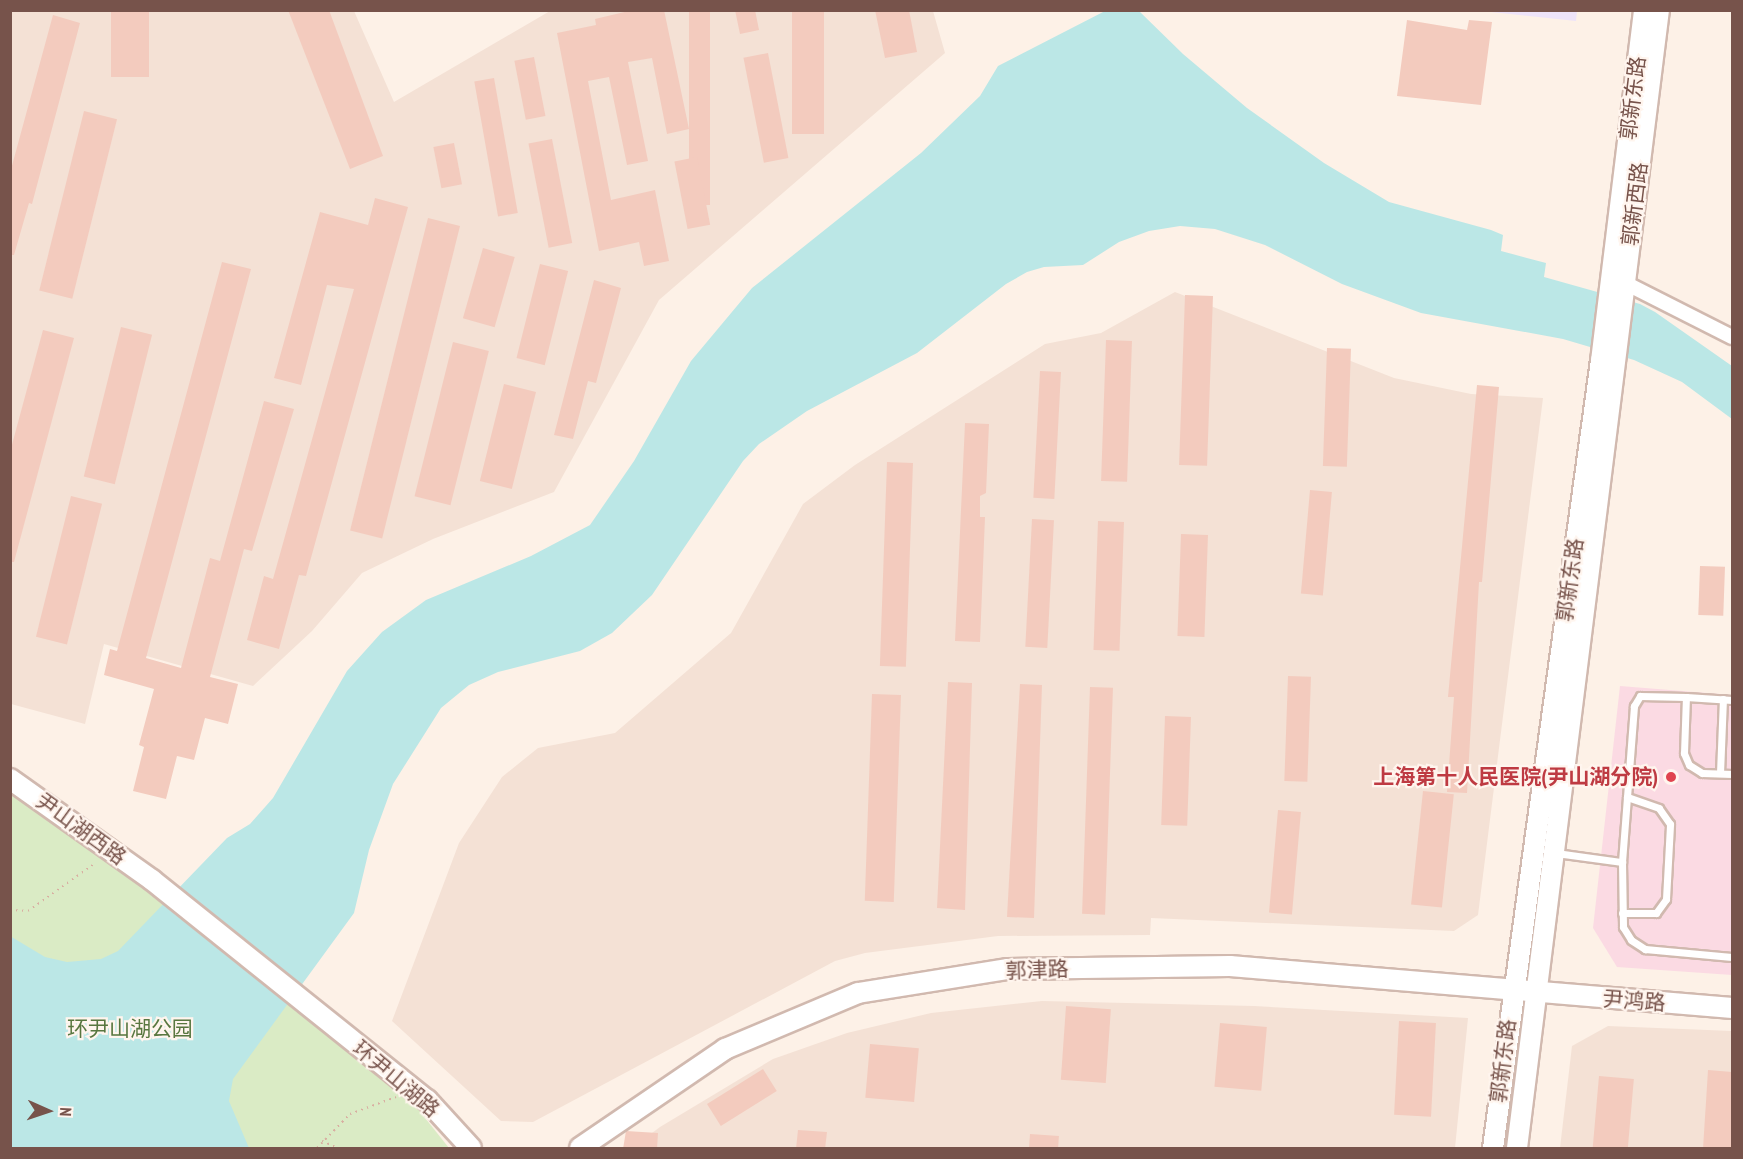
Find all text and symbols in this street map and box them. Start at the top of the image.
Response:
street label: 郭新东路 [1615,55,1651,141]
street label: 郭新西路 [1617,161,1653,247]
street label: 郭新东路 [1552,537,1588,623]
place label: 上海第十人民医院(尹山湖分院) [1373,764,1658,790]
marker: 上海第十人民医院(尹山湖分院) [1662,768,1680,786]
street label: 尹山湖西路 [31,788,131,870]
street label: 郭津路 [1005,956,1069,984]
street label: 尹鸿路 [1602,986,1666,1016]
park label: 环尹山湖公园 [67,1016,193,1042]
street label: 郭新东路 [1485,1018,1521,1104]
street label: 环尹山湖路 [348,1036,444,1122]
north arrow [18,1081,78,1141]
text: N [56,1107,76,1117]

